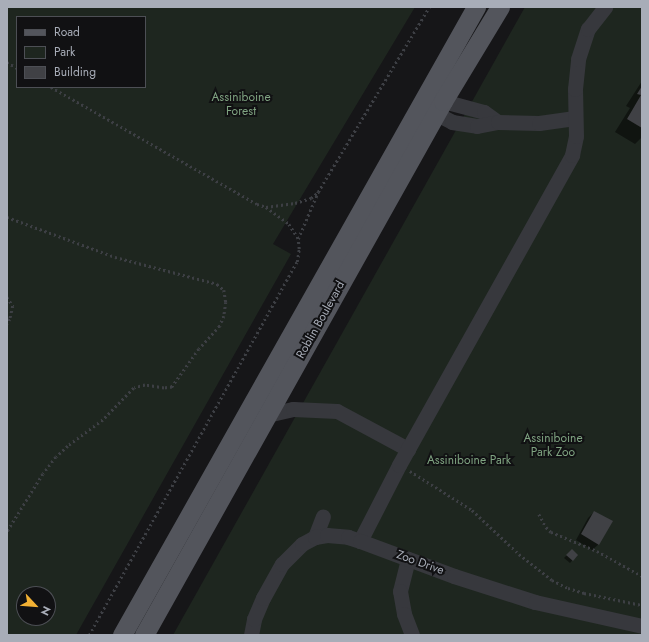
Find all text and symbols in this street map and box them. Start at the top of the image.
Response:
legend [16,16,146,88]
text: Road [54,23,80,41]
text: Park [54,43,75,61]
text: Building [54,63,96,81]
park label: Assiniboine Forest [211,91,271,119]
street label: Roblin Boulevard [294,279,348,361]
park label: Assiniboine Park Zoo [523,432,583,460]
park label: Assiniboine Park [427,454,511,468]
street label: Zoo Drive [394,548,446,578]
north arrow [16,586,56,626]
text: N [37,603,55,618]

